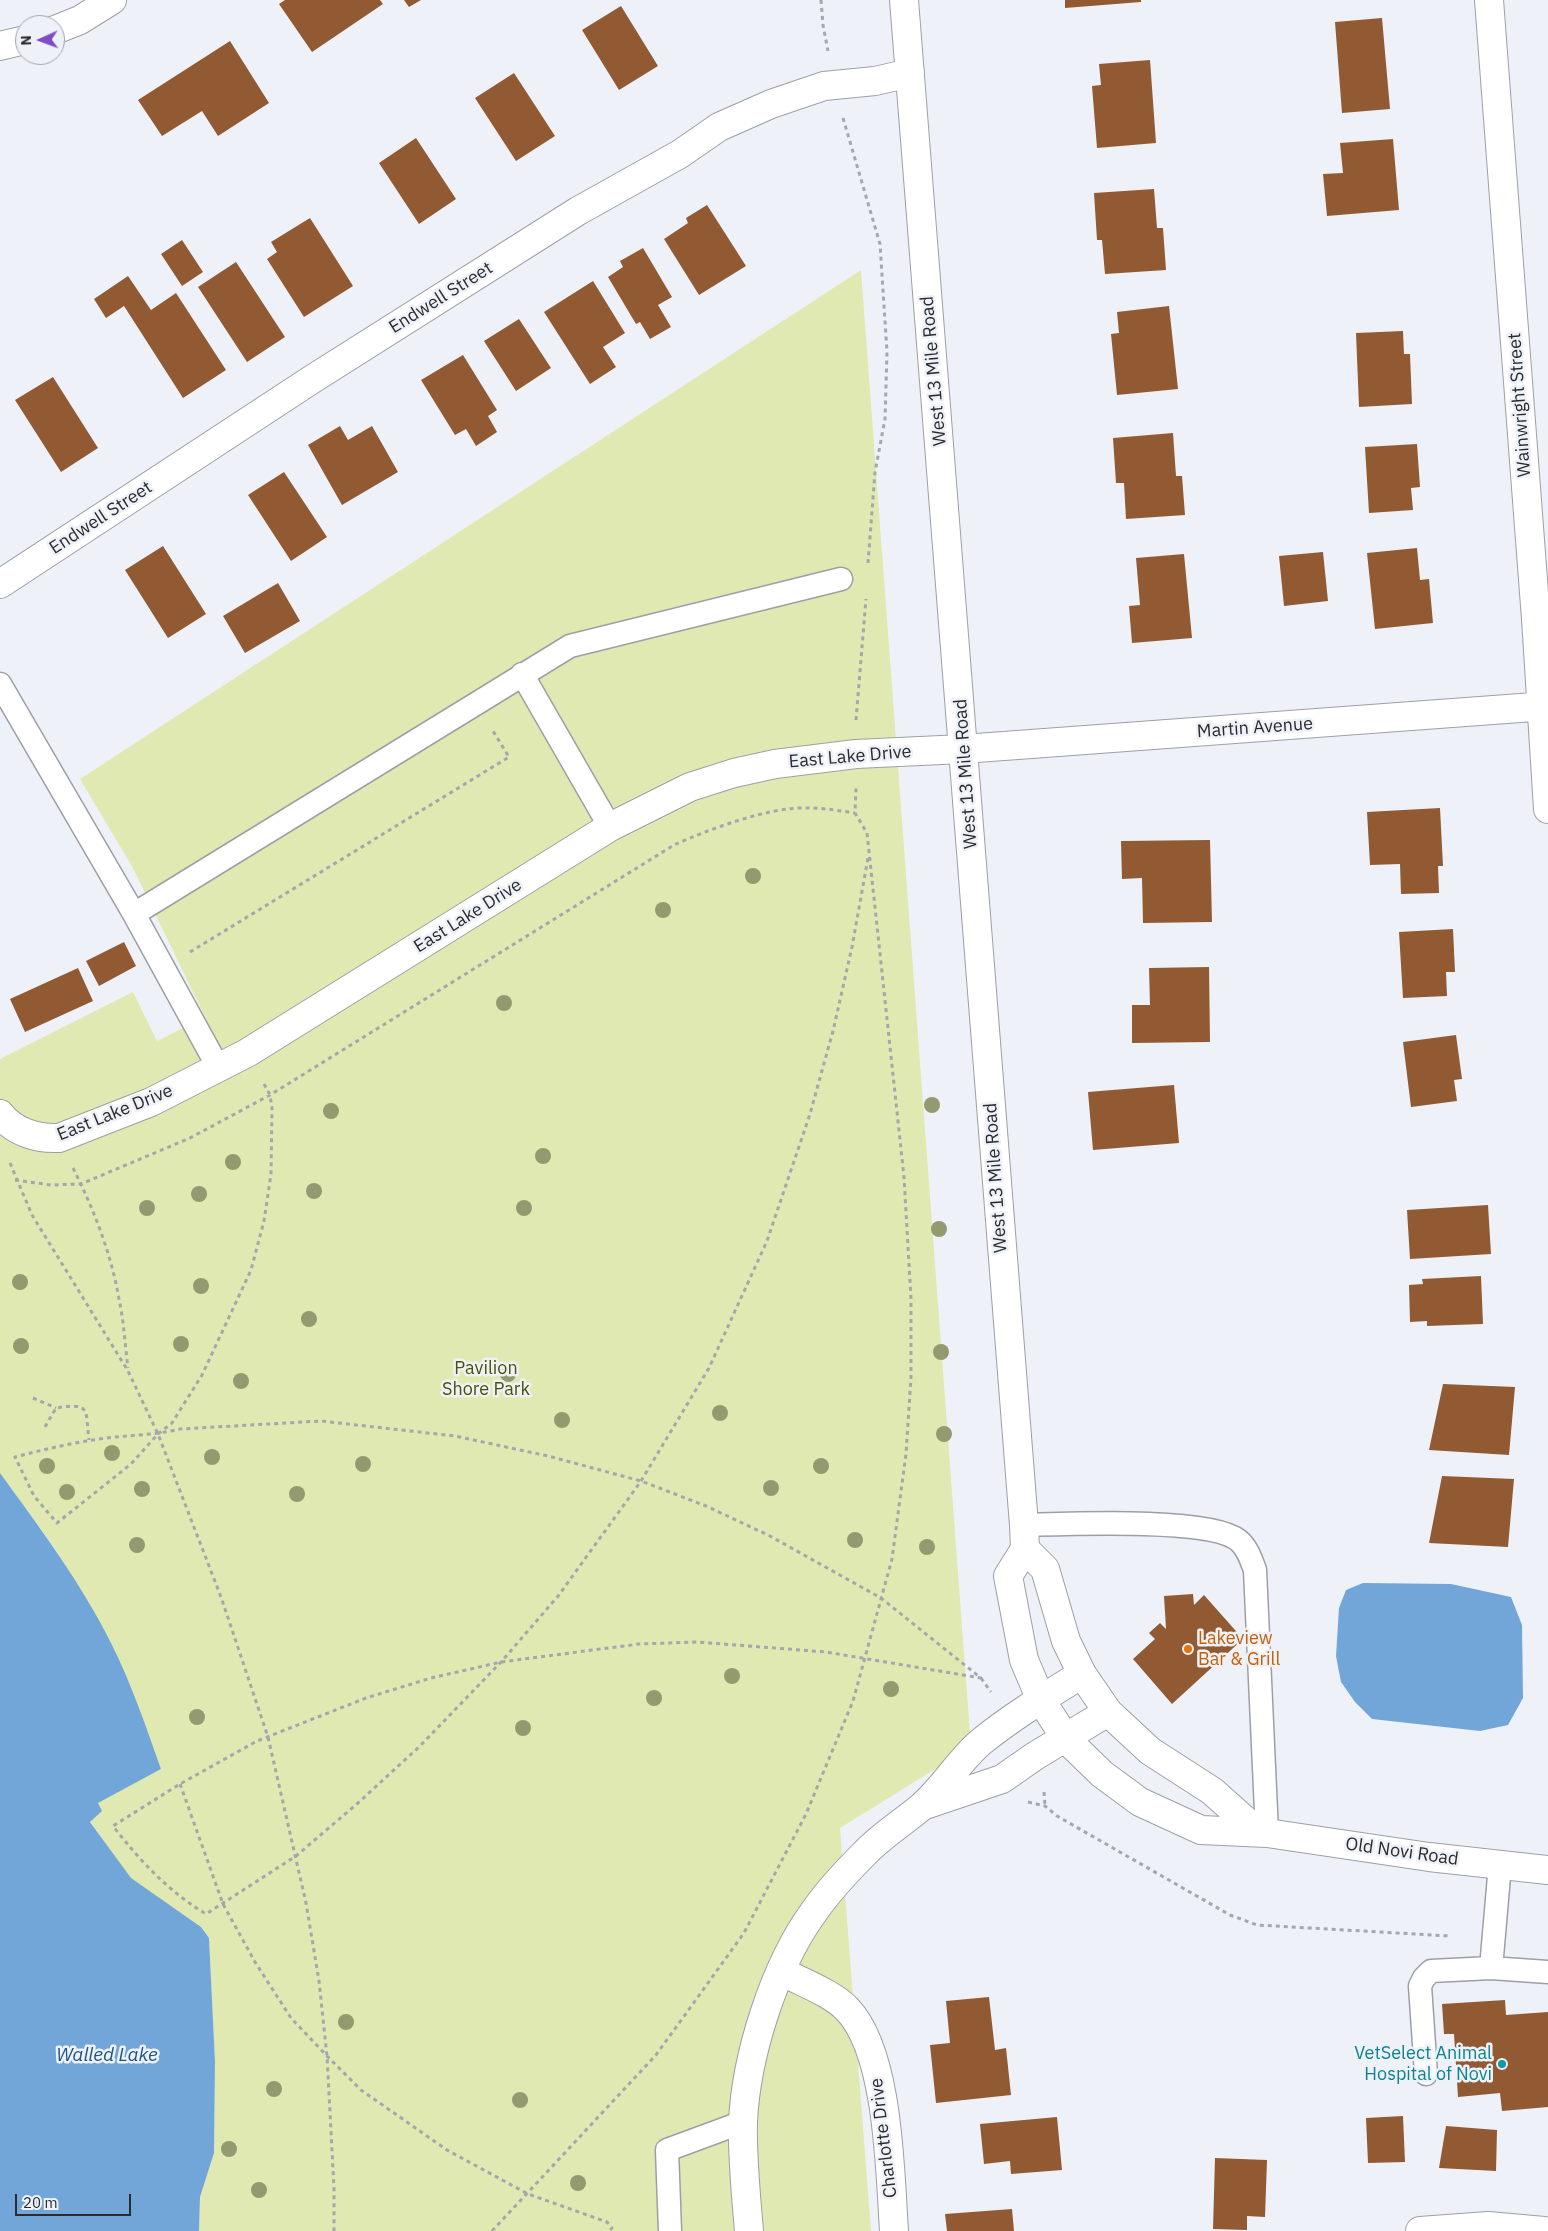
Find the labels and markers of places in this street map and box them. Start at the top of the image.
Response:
place label: Lakeview Bar & Grill [1198,1628,1280,1670]
marker: Lakeview Bar & Grill [1182,1643,1194,1655]
place label: VetSelect Animal Hospital of Novi [1354,2043,1492,2086]
marker: VetSelect Animal Hospital of Novi [1496,2058,1508,2070]

